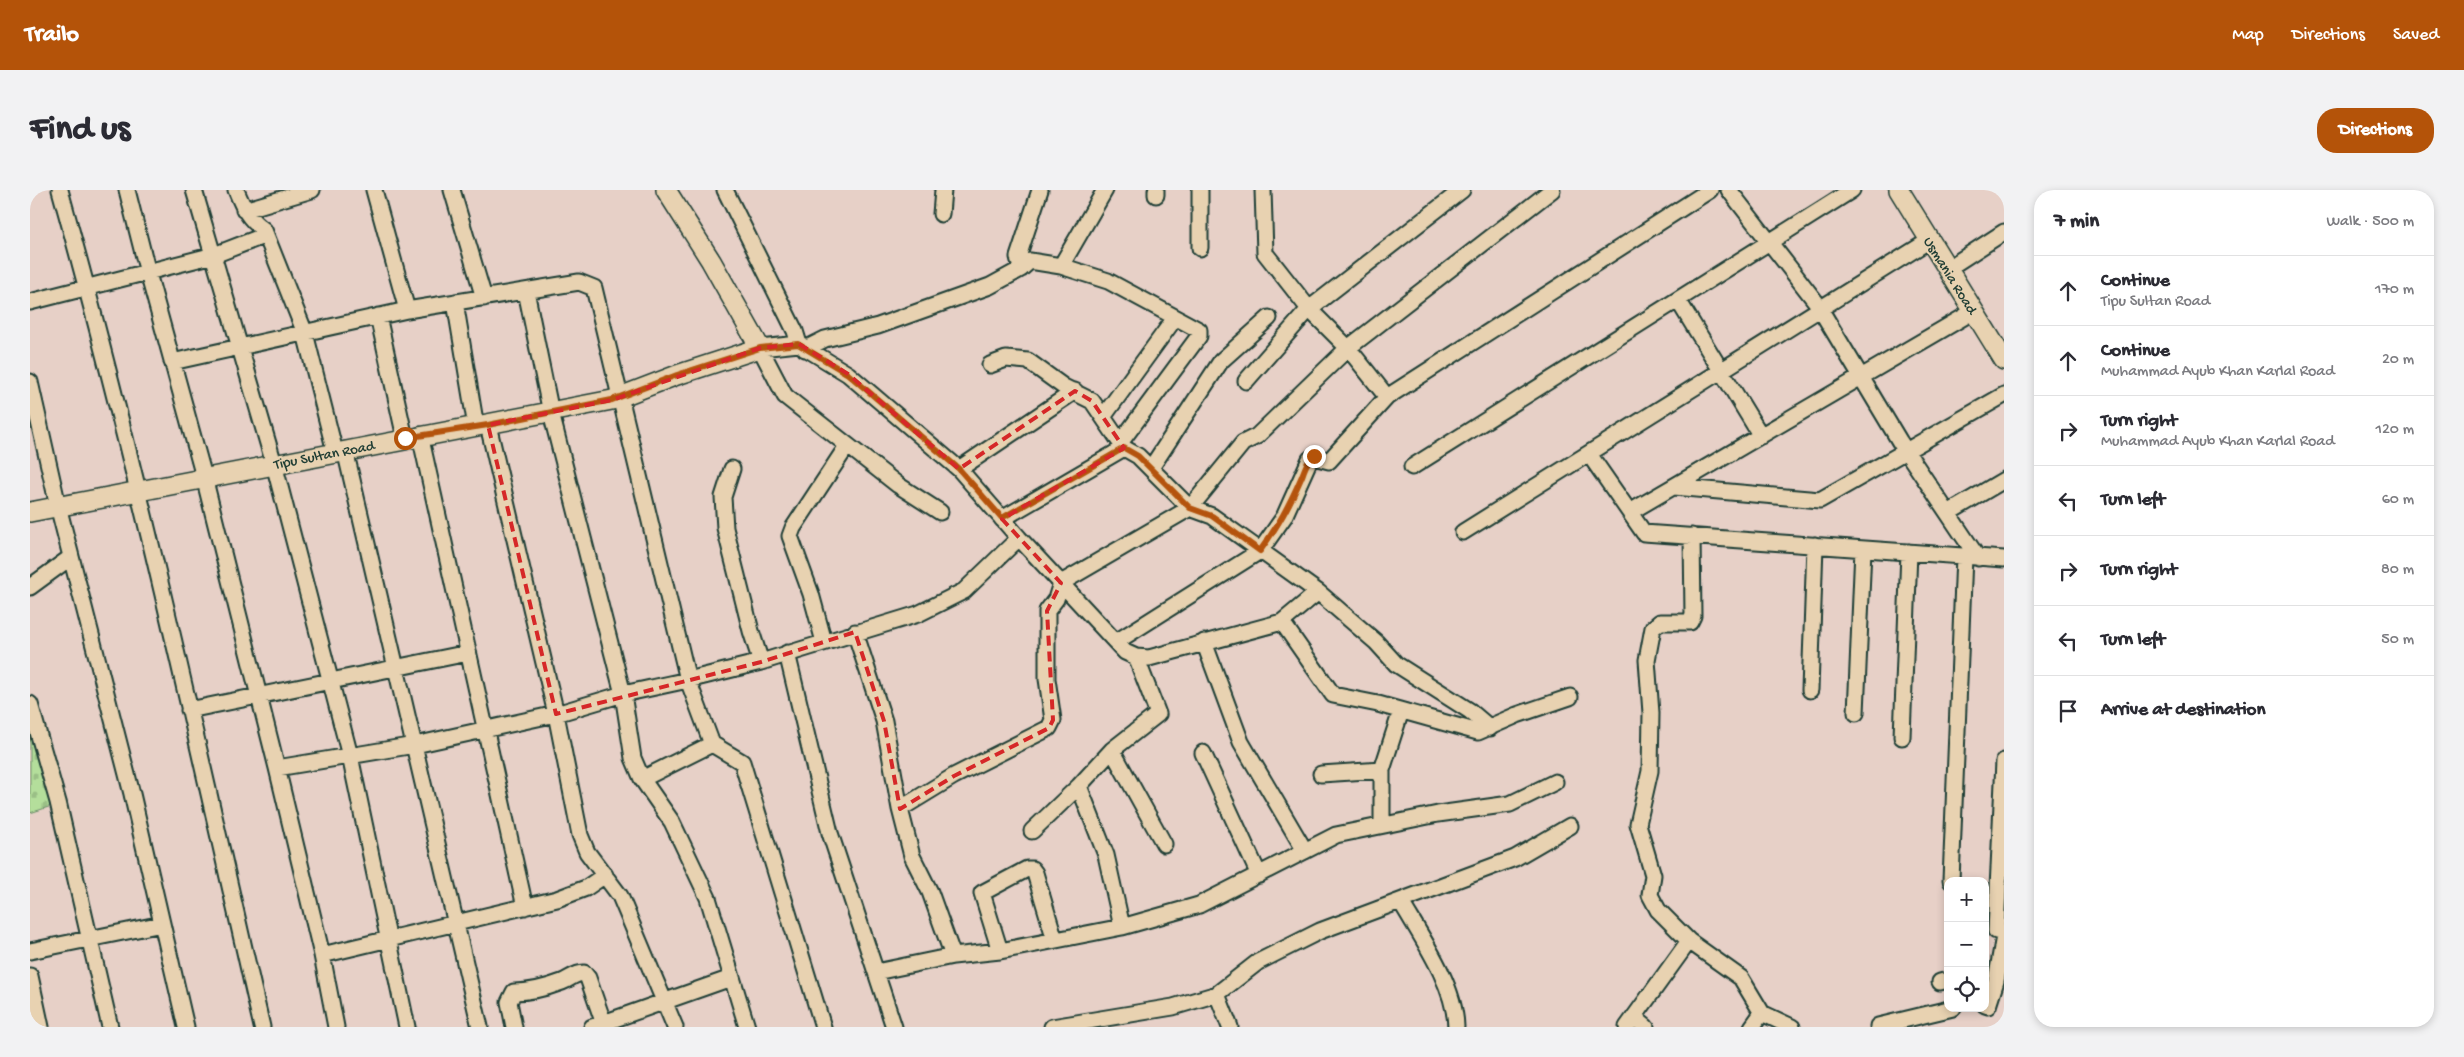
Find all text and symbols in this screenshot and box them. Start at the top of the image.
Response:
text: Trailo [25,21,79,50]
text: Map [2232,25,2264,46]
text: Directions [2292,25,2365,46]
text: Saved [2393,25,2439,46]
button: Directions [2317,108,2434,153]
text: Find us [30,110,130,151]
text: 7 min [2054,210,2099,235]
text: Walk · 500 m [2327,213,2414,232]
street label: Usmania Road [1918,234,1981,319]
text: Continue [2101,270,2170,293]
icon: ahead [2054,277,2082,305]
text: 170 m [2375,281,2414,300]
text: Tipu Sultan Road [2101,293,2210,312]
text: Continue [2101,340,2170,363]
icon: ahead [2054,347,2082,375]
text: 20 m [2382,351,2414,370]
text: Muhammad Ayub Khan Karlal Road [2101,363,2335,382]
text: Turn right [2101,410,2177,433]
icon: right [2054,417,2082,445]
text: 120 m [2375,421,2414,440]
route start [394,427,417,450]
text: Muhammad Ayub Khan Karlal Road [2101,433,2335,452]
street label: Tipu Sultan Road [272,437,377,475]
route end [1303,445,1326,468]
icon: left [2054,487,2082,515]
text: Turn left [2101,489,2165,512]
text: 60 m [2382,491,2414,510]
icon: right [2054,557,2082,585]
text: Turn right [2101,559,2177,582]
text: 80 m [2381,561,2414,580]
icon: left [2054,627,2082,655]
text: Turn left [2101,629,2165,652]
text: 50 m [2381,631,2414,650]
icon: arrive [2054,697,2082,725]
text: Arrive at destination [2101,699,2265,722]
map controls [1944,877,1989,1012]
button: + [1944,877,1989,922]
button: − [1944,922,1989,967]
button: locate [1944,967,1989,1012]

